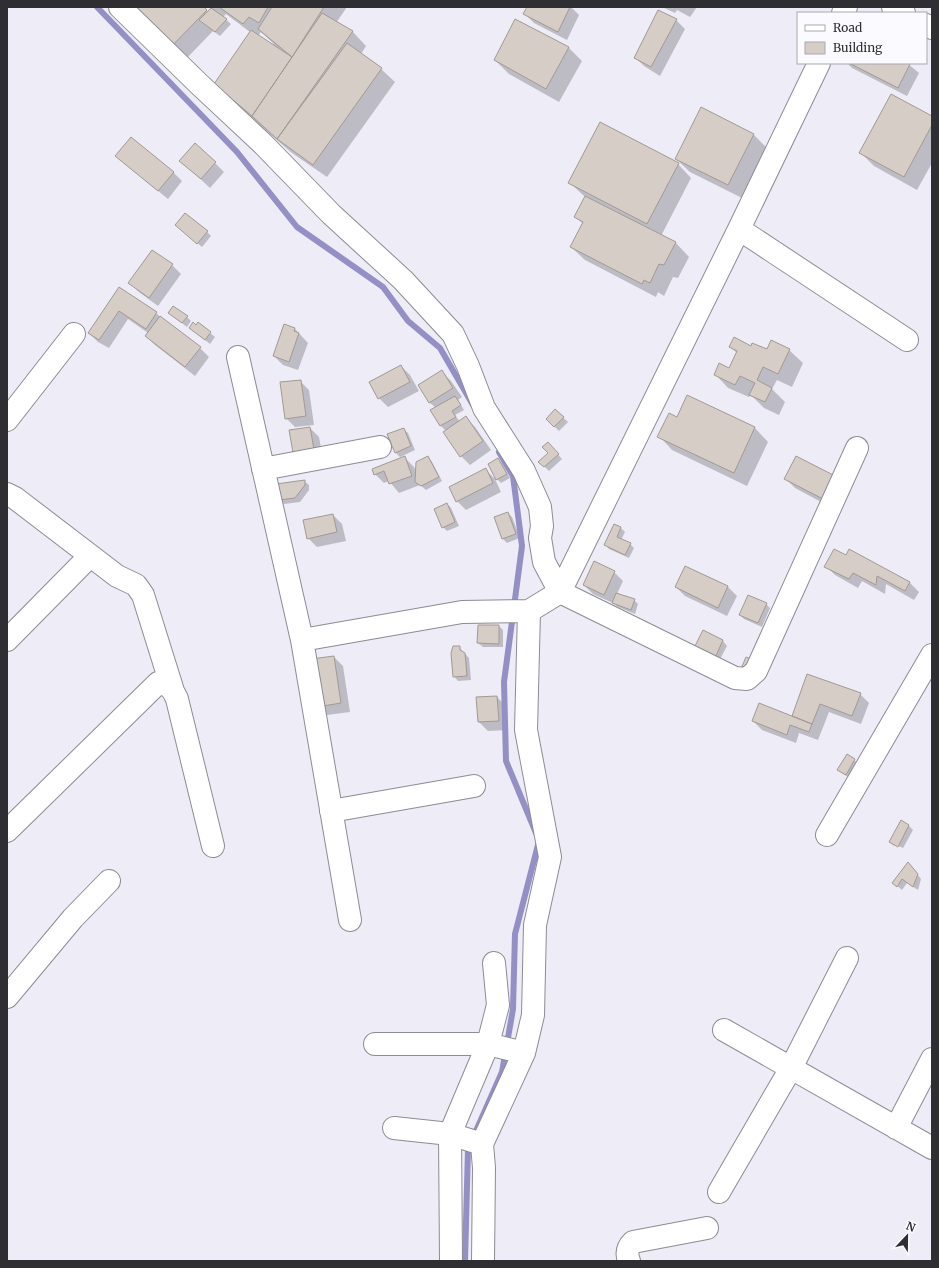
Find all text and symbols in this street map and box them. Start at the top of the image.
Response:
legend [797,12,927,64]
text: Road [833,20,862,35]
text: Building [833,40,883,55]
north arrow [887,1216,927,1256]
text: N [904,1219,918,1235]

